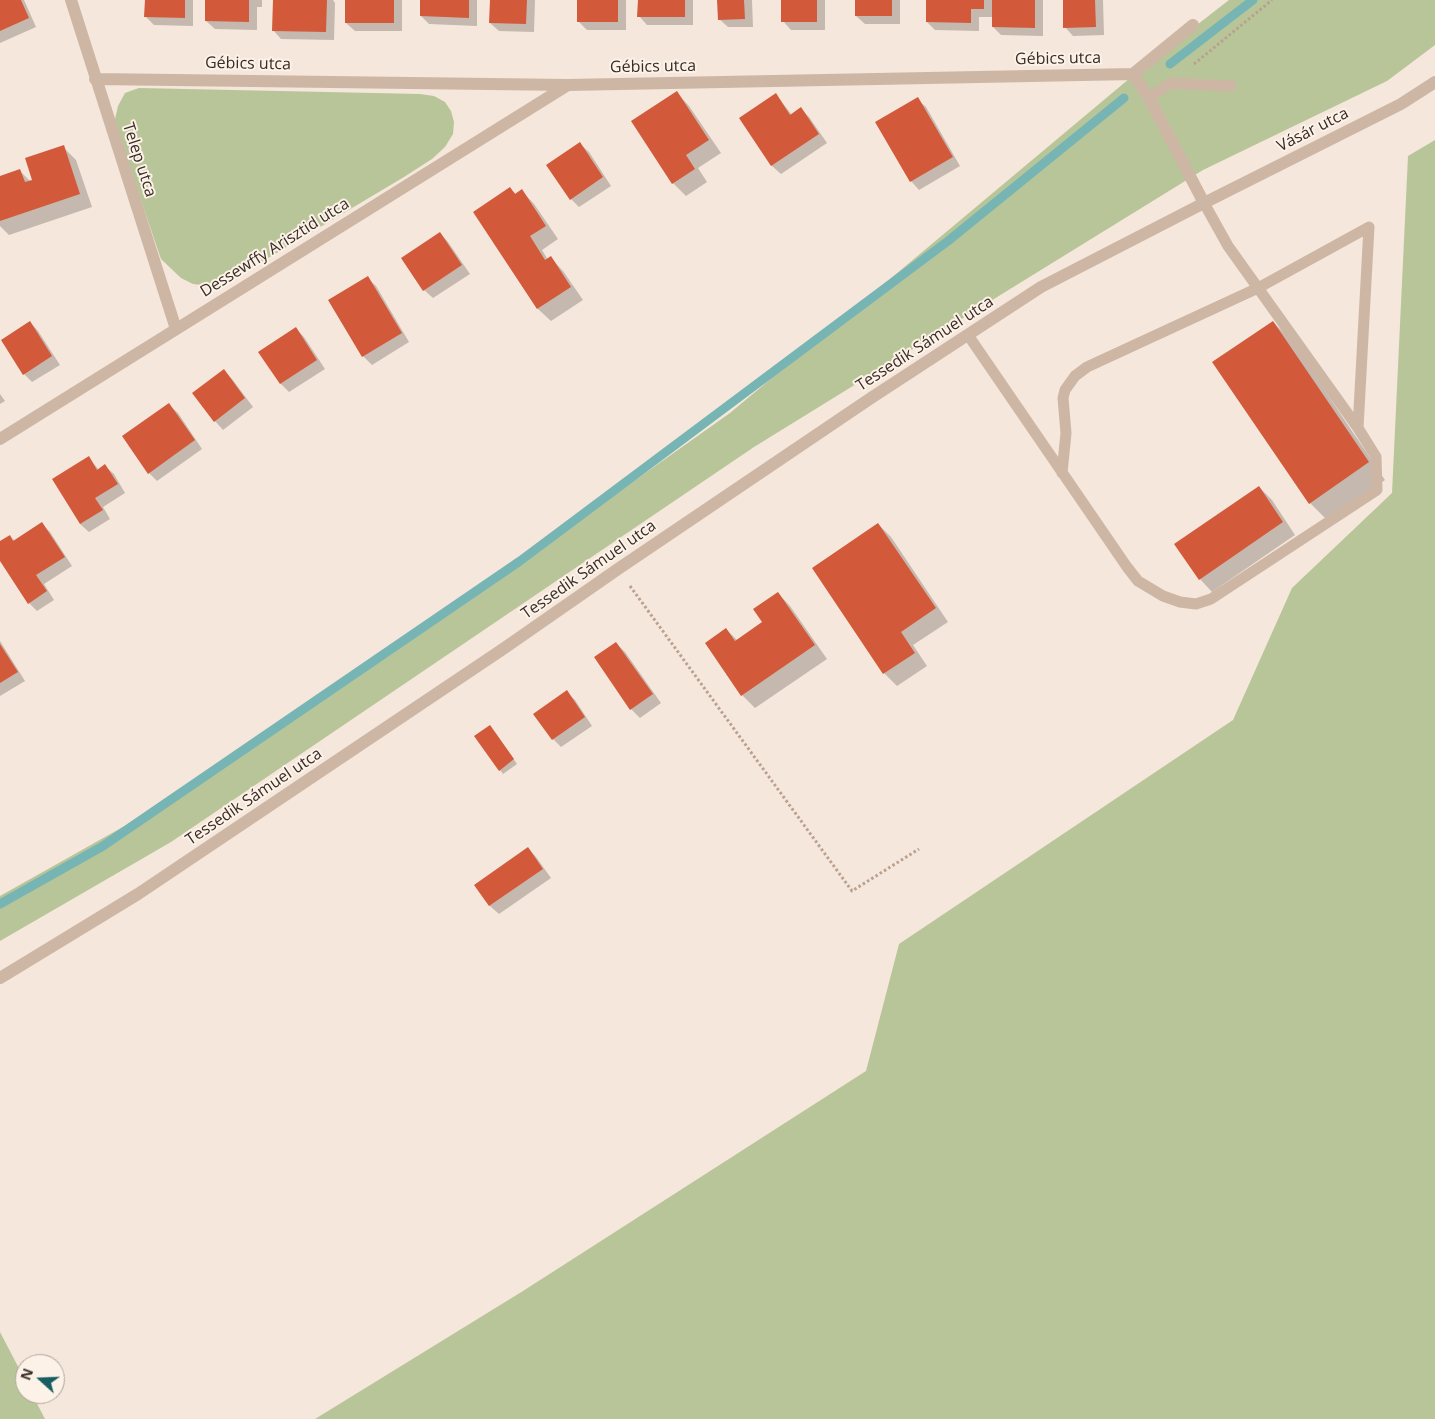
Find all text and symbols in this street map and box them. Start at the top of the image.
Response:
street label: Gébics utca [1015,49,1101,69]
street label: Gébics utca [205,54,291,74]
street label: Gébics utca [610,57,696,77]
street label: Vásár utca [1274,104,1352,156]
street label: Telep utca [118,120,160,200]
street label: Dessewffy Arisztid utca [197,194,353,302]
street label: Tessedik Sámuel utca [853,292,997,396]
street label: Tessedik Sámuel utca [518,516,660,624]
street label: Tessedik Sámuel utca [182,744,326,850]
north arrow [15,1354,65,1404]
text: N [15,1365,37,1383]

